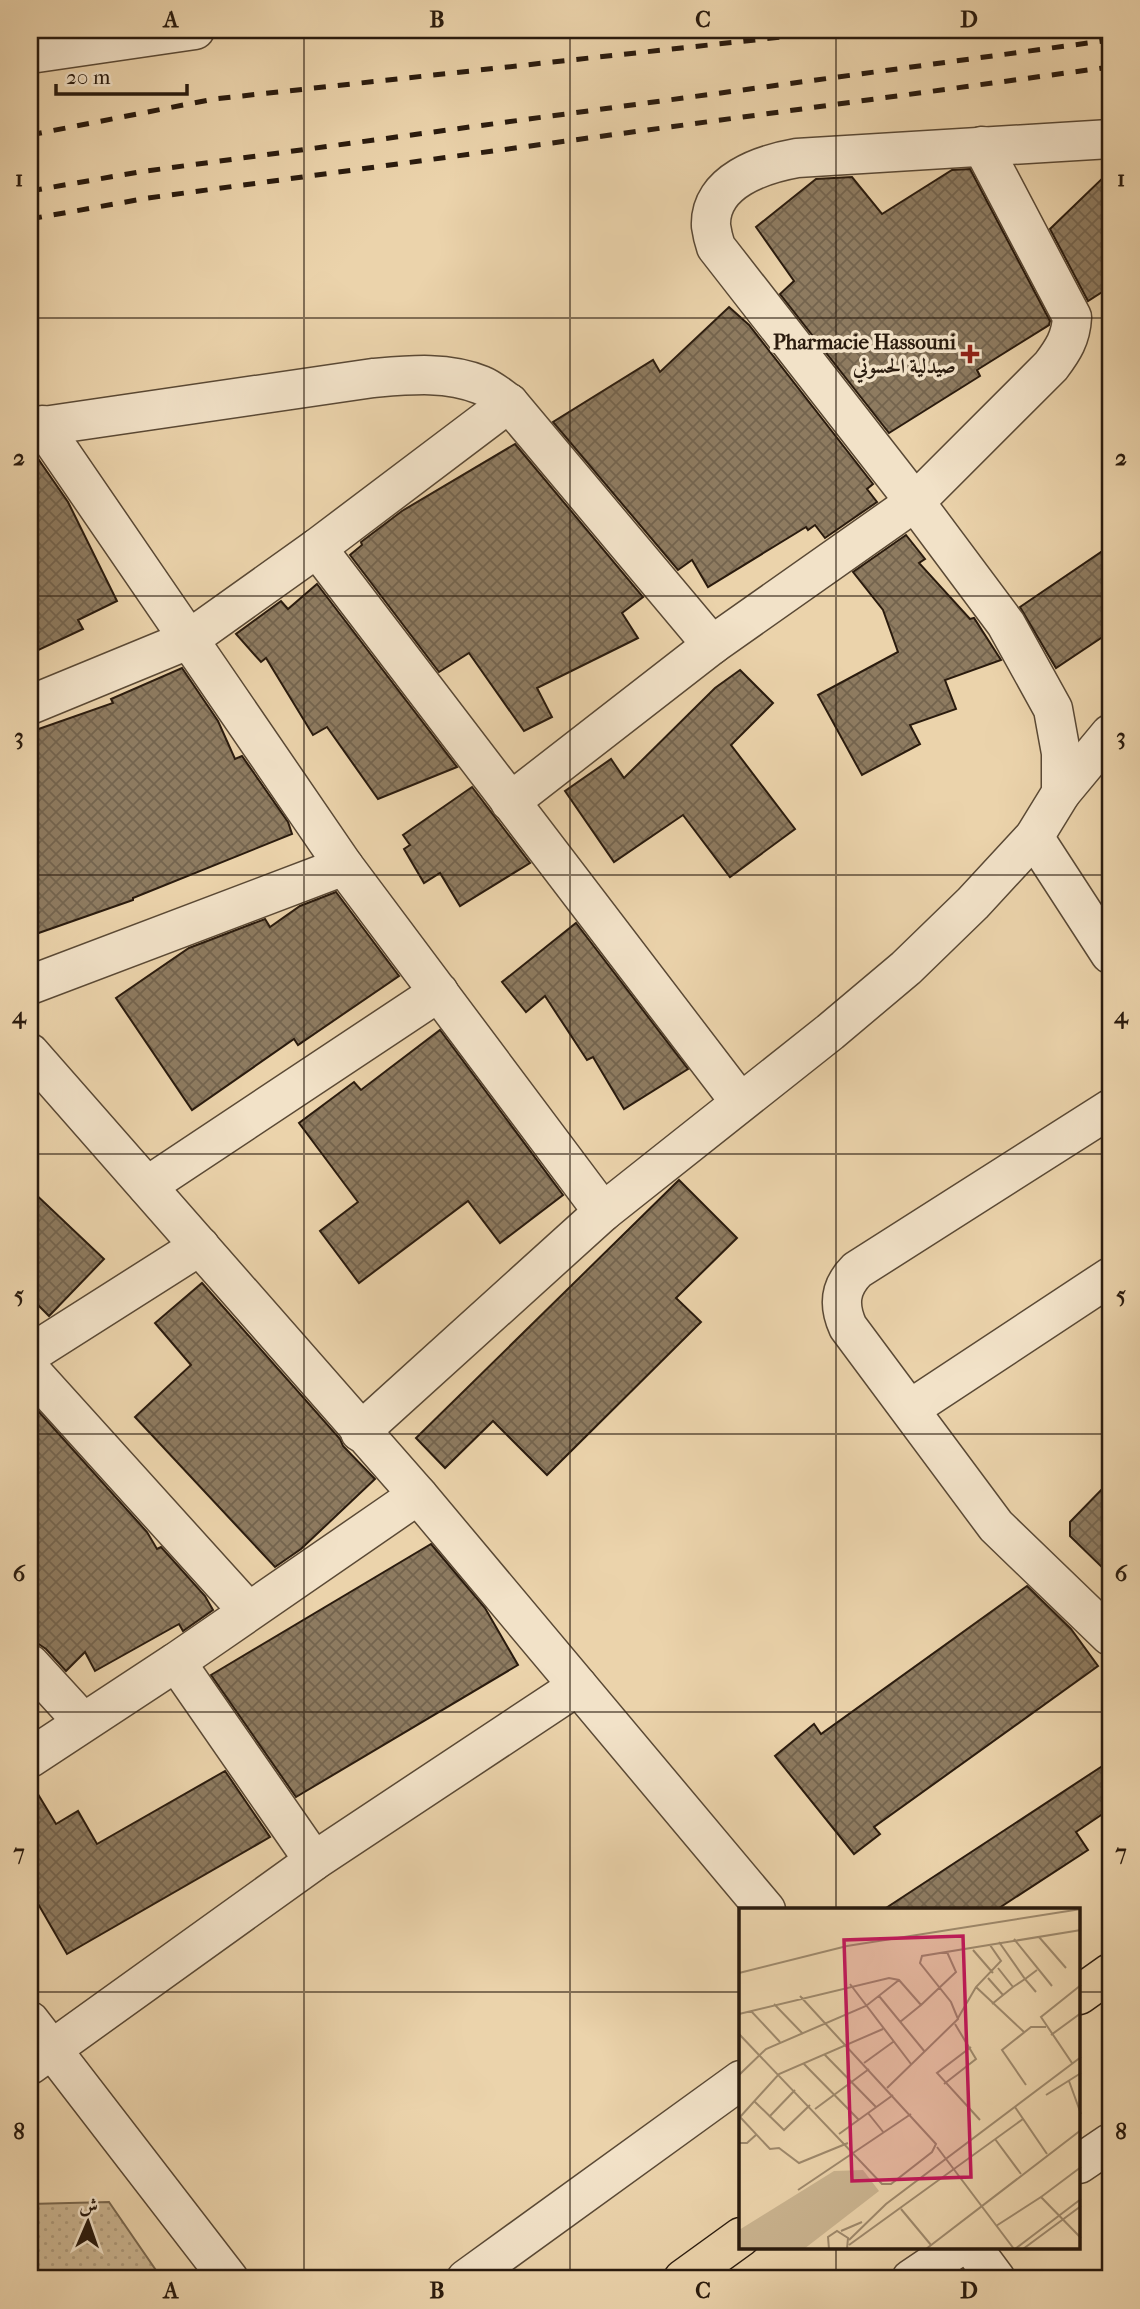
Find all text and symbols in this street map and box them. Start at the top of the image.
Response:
text: A [162,6,180,33]
text: B [430,6,445,33]
text: C [695,6,711,33]
text: D [960,6,978,33]
scale bar [56,52,187,96]
text: 20 m [66,65,111,89]
text: 1 [15,165,23,192]
text: 1 [1117,165,1125,192]
place label: Pharmacie Hassouni صيدلية الحسوني [773,330,957,384]
marker: Pharmacie Hassouni صيدلية الحسوني [962,346,978,362]
text: 2 [13,444,25,471]
text: 2 [1115,444,1127,471]
text: 3 [14,723,24,750]
text: 3 [1116,723,1126,750]
text: 4 [11,1002,27,1029]
text: 4 [1113,1002,1129,1029]
text: 5 [14,1281,24,1308]
text: 5 [1116,1281,1126,1308]
text: 6 [13,1560,26,1587]
text: 6 [1115,1560,1128,1587]
text: 7 [12,1839,25,1866]
text: 7 [1114,1839,1127,1866]
inset map [739,1908,1080,2250]
text: 8 [13,2118,25,2145]
text: 8 [1115,2118,1127,2145]
north arrow [52,2186,122,2256]
text: ش [79,2195,98,2217]
text: A [162,2277,180,2304]
text: B [430,2277,445,2304]
text: C [695,2277,711,2304]
text: D [960,2277,978,2304]

